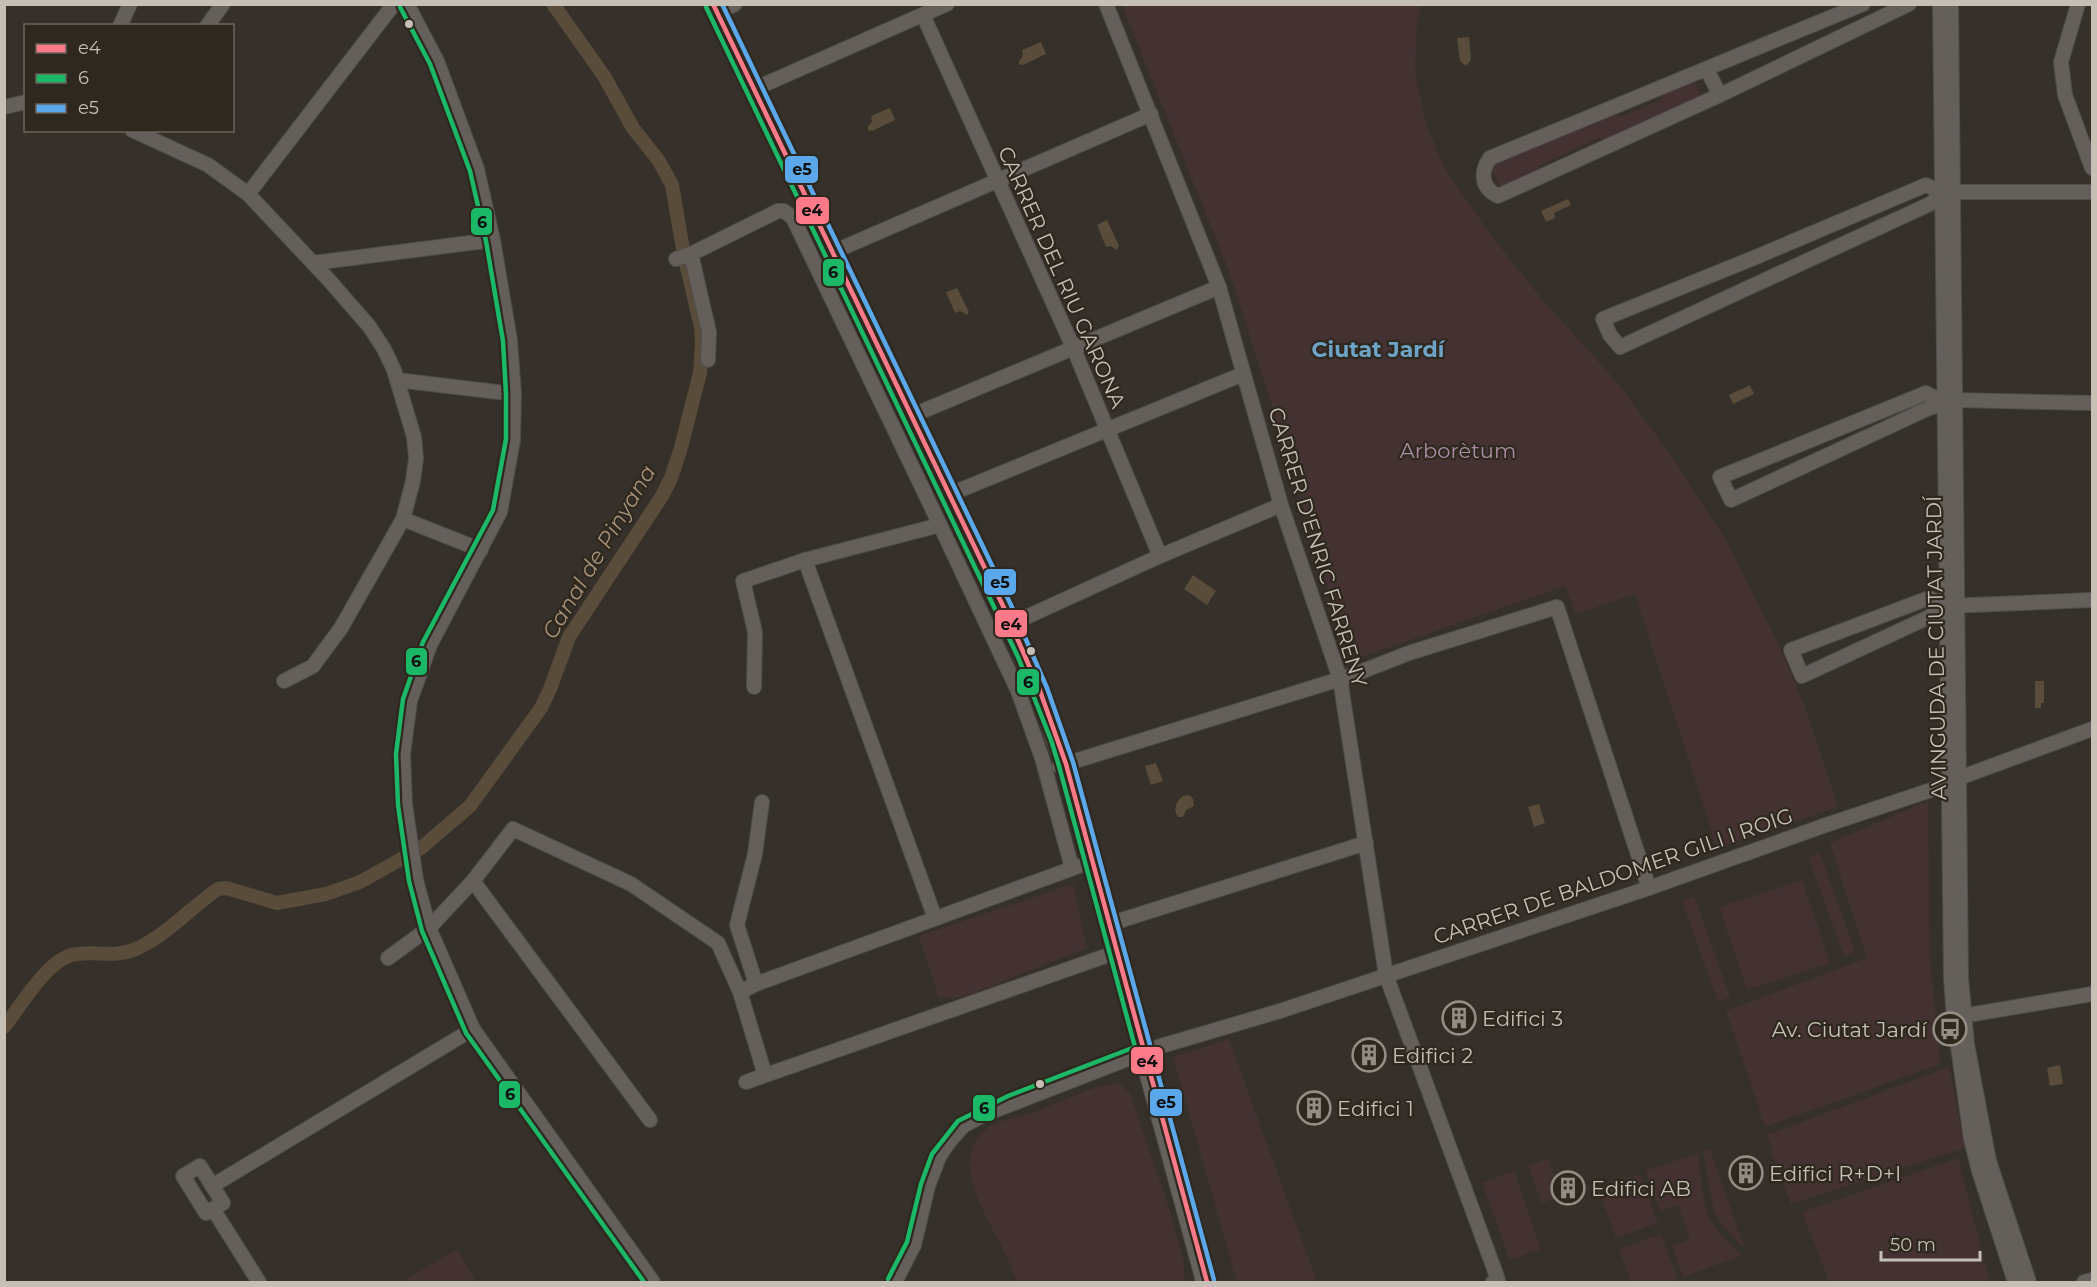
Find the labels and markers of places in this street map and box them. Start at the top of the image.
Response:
unlabelled marker [403,18,415,30]
unlabelled marker [1025,645,1037,657]
building icon: Edifici 3 [1441,1000,1477,1036]
place label: Edifici 3 [1482,1006,1563,1031]
bus stop icon: Av. Ciutat Jardí [1932,1011,1968,1047]
place label: Av. Ciutat Jardí [1772,1017,1928,1042]
building icon: Edifici 2 [1351,1037,1387,1073]
place label: Edifici 2 [1392,1043,1473,1068]
unlabelled marker [1034,1078,1046,1090]
building icon: Edifici 1 [1296,1090,1332,1126]
place label: Edifici 1 [1337,1096,1414,1121]
building icon: Edifici R+D+I [1728,1155,1764,1191]
place label: Edifici R+D+I [1769,1161,1901,1186]
building icon: Edifici AB [1550,1170,1586,1206]
place label: Edifici AB [1591,1176,1691,1201]

